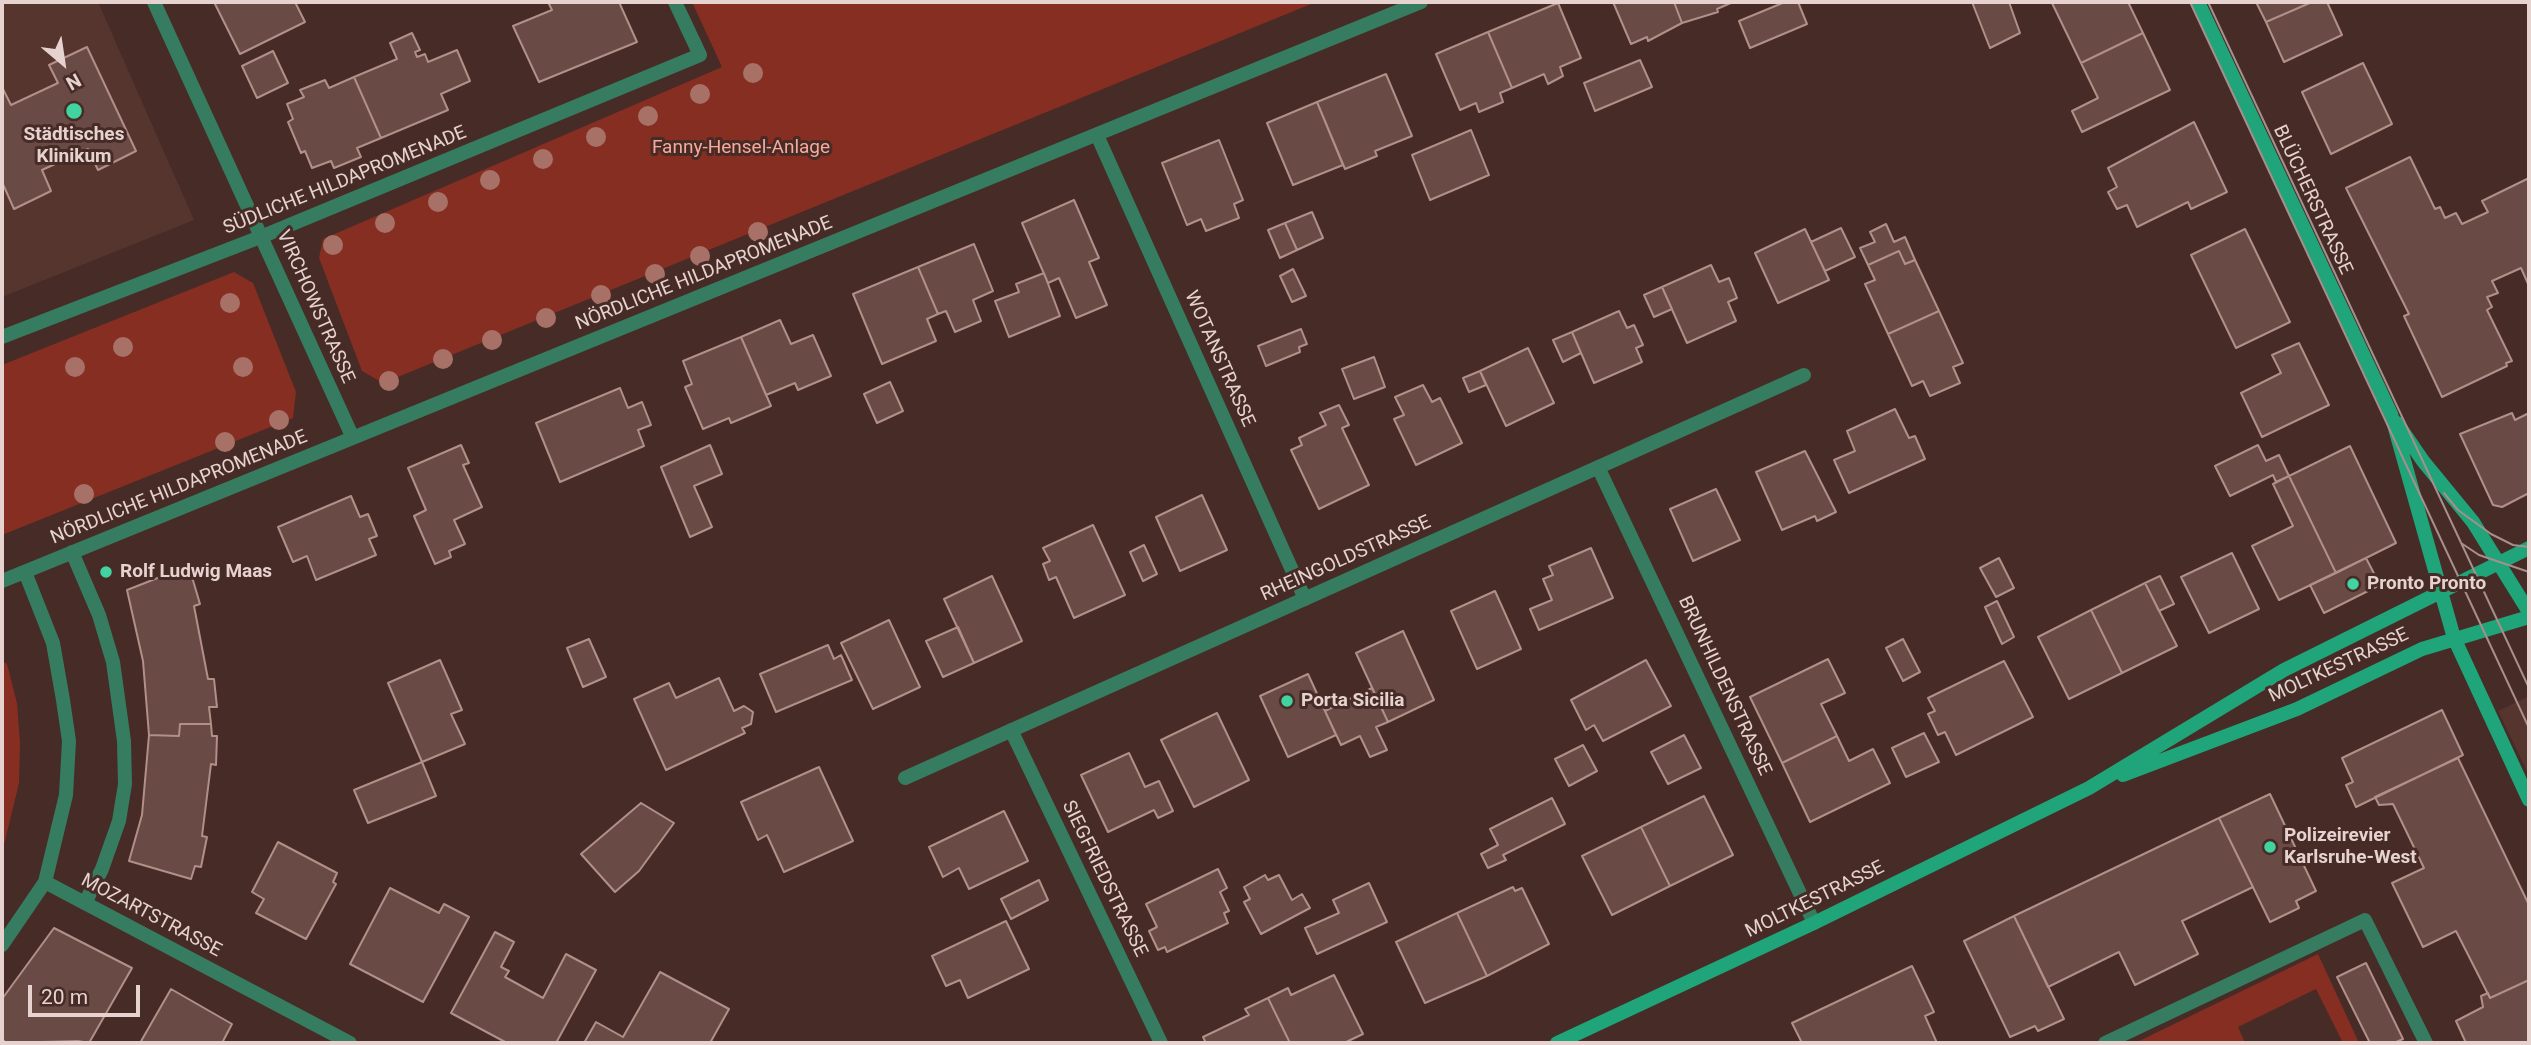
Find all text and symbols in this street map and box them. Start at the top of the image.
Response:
north arrow [28,28,98,98]
text: N [62,68,85,95]
marker: Städtisches Klinikum [64,101,84,121]
street label: SÜDLICHE HILDAPROMENADE [220,122,470,240]
street label: BLÜCHERSTRASSE [2267,122,2357,278]
place label: Städtisches Klinikum [24,124,124,168]
park label: Fanny-Hensel-Anlage [652,137,830,159]
street label: NÖRDLICHE HILDAPROMENADE [572,212,836,336]
street label: VIRCHOWSTRASSE [271,227,359,387]
street label: WOTANSTRASSE [1179,288,1259,430]
street label: NÖRDLICHE HILDAPROMENADE [47,426,311,550]
street label: RHEINGOLDSTRASSE [1258,511,1434,607]
place label: Rolf Ludwig Maas [120,561,272,583]
marker: Rolf Ludwig Maas [98,564,114,580]
place label: Pronto Pronto [2367,573,2486,595]
marker: Pronto Pronto [2345,576,2361,592]
street label: BRUNHILDENSTRASSE [1672,593,1776,779]
street label: MOLTKESTRASSE [2266,624,2412,708]
place label: Porta Sicilia [1301,690,1404,712]
marker: Porta Sicilia [1279,693,1295,709]
street label: SIEGFRIEDSTRASSE [1056,797,1152,961]
place label: Polizeirevier Karlsruhe-West [2284,825,2417,869]
marker: Polizeirevier Karlsruhe-West [2262,839,2278,855]
street label: MOLTKESTRASSE [1742,857,1888,943]
street label: MOZARTSTRASSE [77,869,225,963]
scale bar [32,972,144,1016]
text: 20 m [41,985,88,1009]

